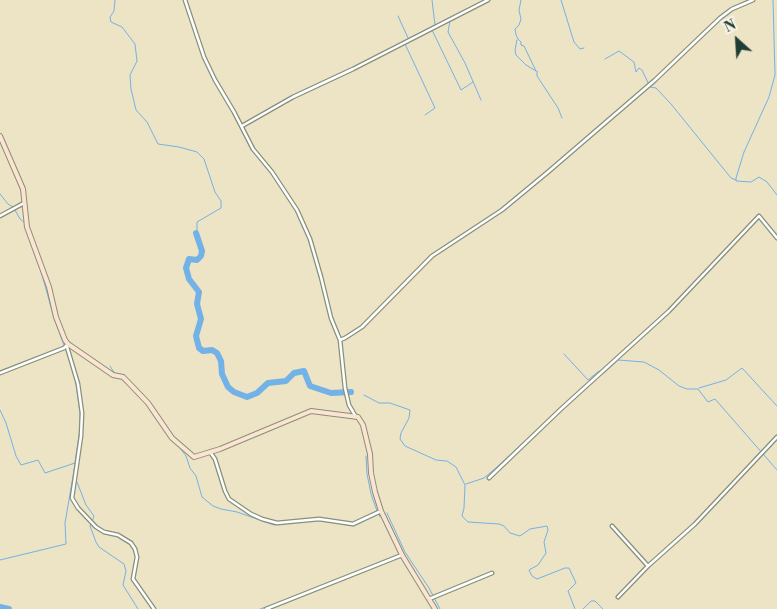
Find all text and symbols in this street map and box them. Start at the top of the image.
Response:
north arrow [712,15,762,65]
text: N [721,16,739,37]

